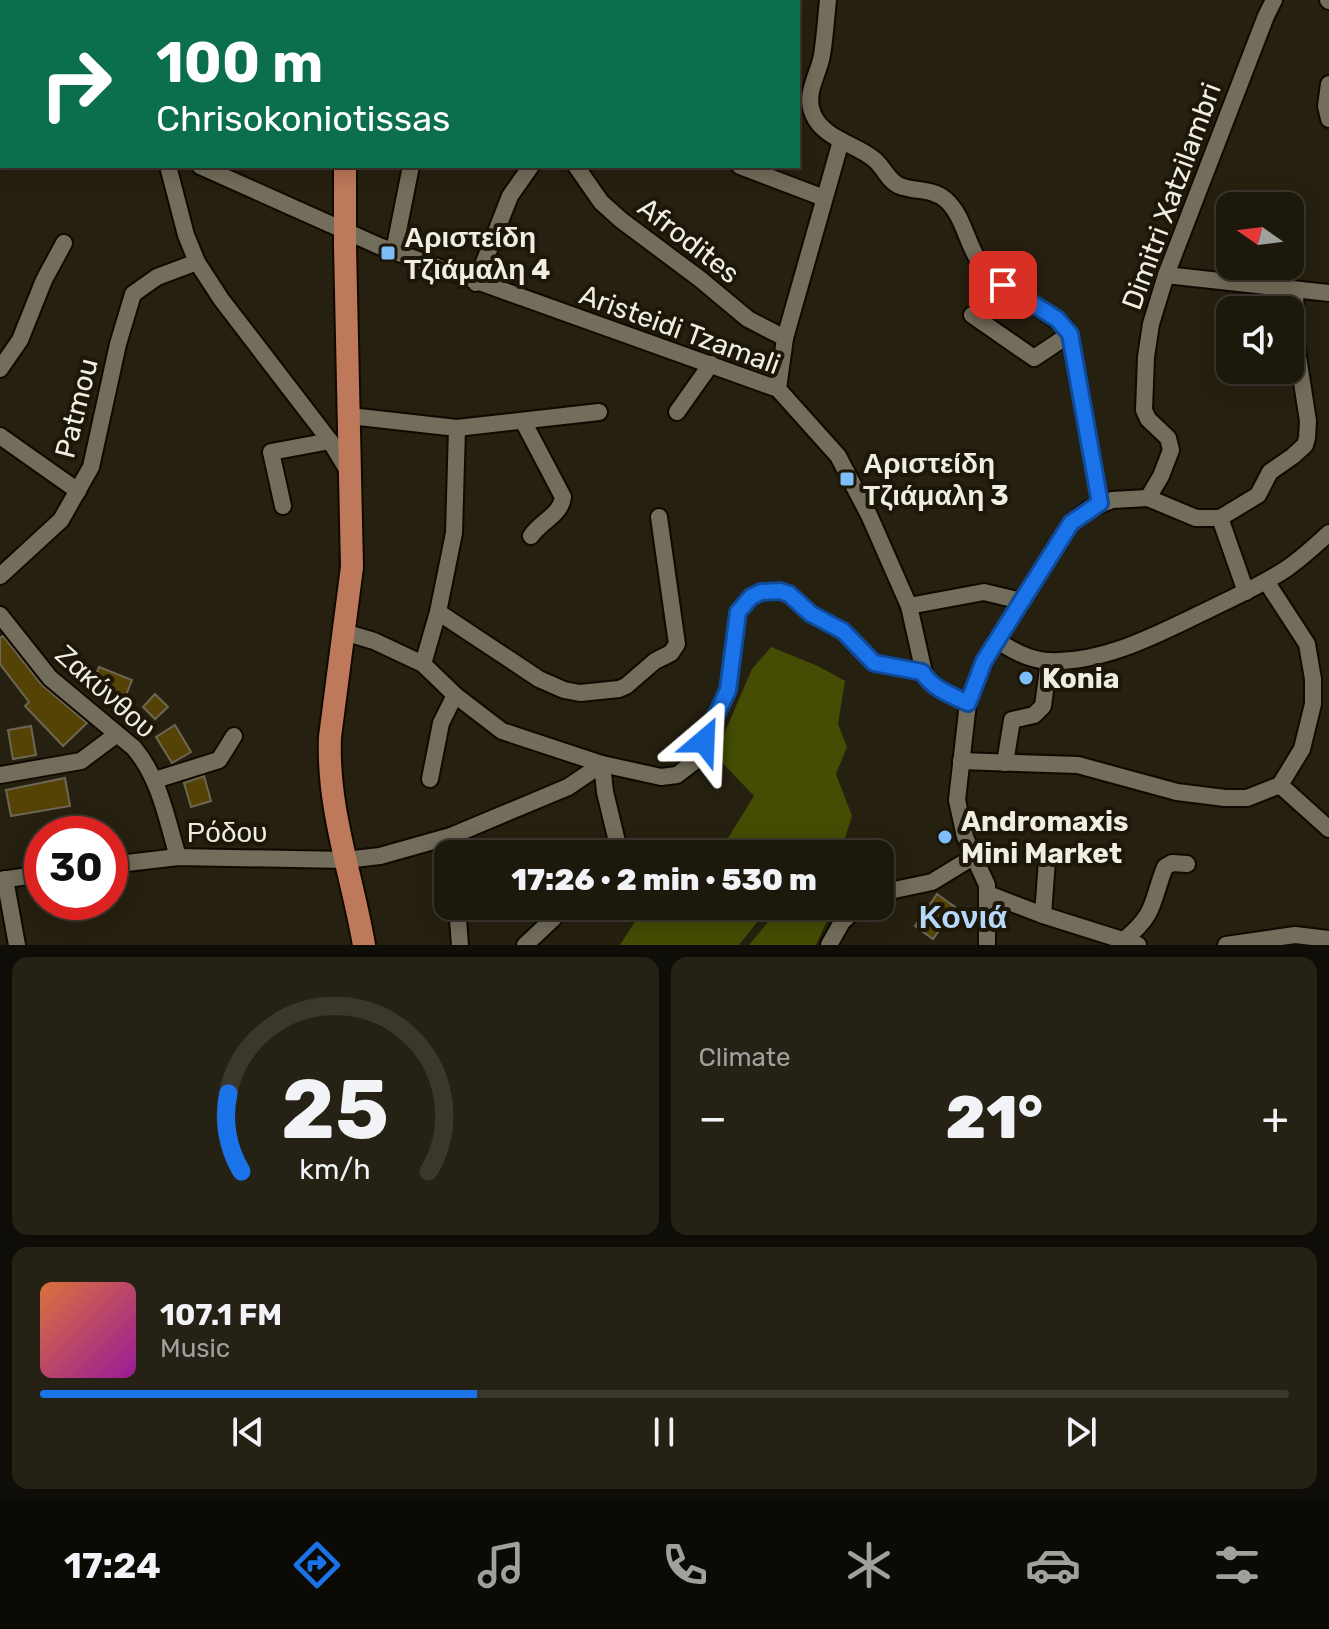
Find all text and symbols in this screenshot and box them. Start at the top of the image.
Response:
text: 100 m [156,30,323,96]
icon: right [24,32,128,136]
street label: Dimitri Xatzilambri [1115,78,1228,314]
text: Chrisokoniotissas [156,97,450,140]
street label: Afrodites [631,191,746,290]
north arrow [1216,192,1304,280]
map controls [1216,192,1304,384]
place label: Αριστείδη Τζιάμαλη 4 [404,221,550,286]
marker: Αριστείδη Τζιάμαλη 4 [379,244,397,262]
pin [969,251,1037,319]
icon: arrive [981,263,1025,307]
street label: Aristeidi Tzamali [575,278,785,381]
button: sound [1216,296,1304,384]
street label: Patmou [48,355,105,461]
place label: Αριστείδη Τζιάμαλη 3 [863,447,1009,512]
marker: Αριστείδη Τζιάμαλη 3 [838,470,856,488]
street label: Ζακύνθου [49,638,162,745]
place label: Konia [1042,662,1119,695]
marker: Konia [1017,669,1035,687]
position arrow [662,699,746,783]
place label: Andromaxis Mini Market [961,805,1129,870]
speed limit sign: 30 [24,816,128,920]
street label: Ρόδου [187,816,267,849]
marker: Andromaxis Mini Market [936,828,954,846]
text: 17:26 · 2 min · 530 m [511,862,817,898]
district label: Κονιά [919,898,1007,936]
text: Climate [699,1042,791,1073]
text: 25 [281,1060,389,1159]
text: 21° [946,1082,1043,1153]
text: − [699,1092,727,1144]
text: + [1262,1092,1289,1144]
text: km/h [300,1152,371,1186]
text: 107.1 FM [160,1297,282,1333]
text: Music [160,1333,230,1364]
icon: previous [226,1410,270,1454]
icon: pause [642,1410,686,1454]
icon: next [1059,1410,1103,1454]
icon: directions [289,1537,345,1593]
icon: music [473,1537,529,1593]
icon: phone [657,1537,713,1593]
icon: climate [841,1537,897,1593]
icon: car [1025,1537,1081,1593]
icon: filters [1209,1537,1265,1593]
text: 17:24 [64,1544,161,1587]

